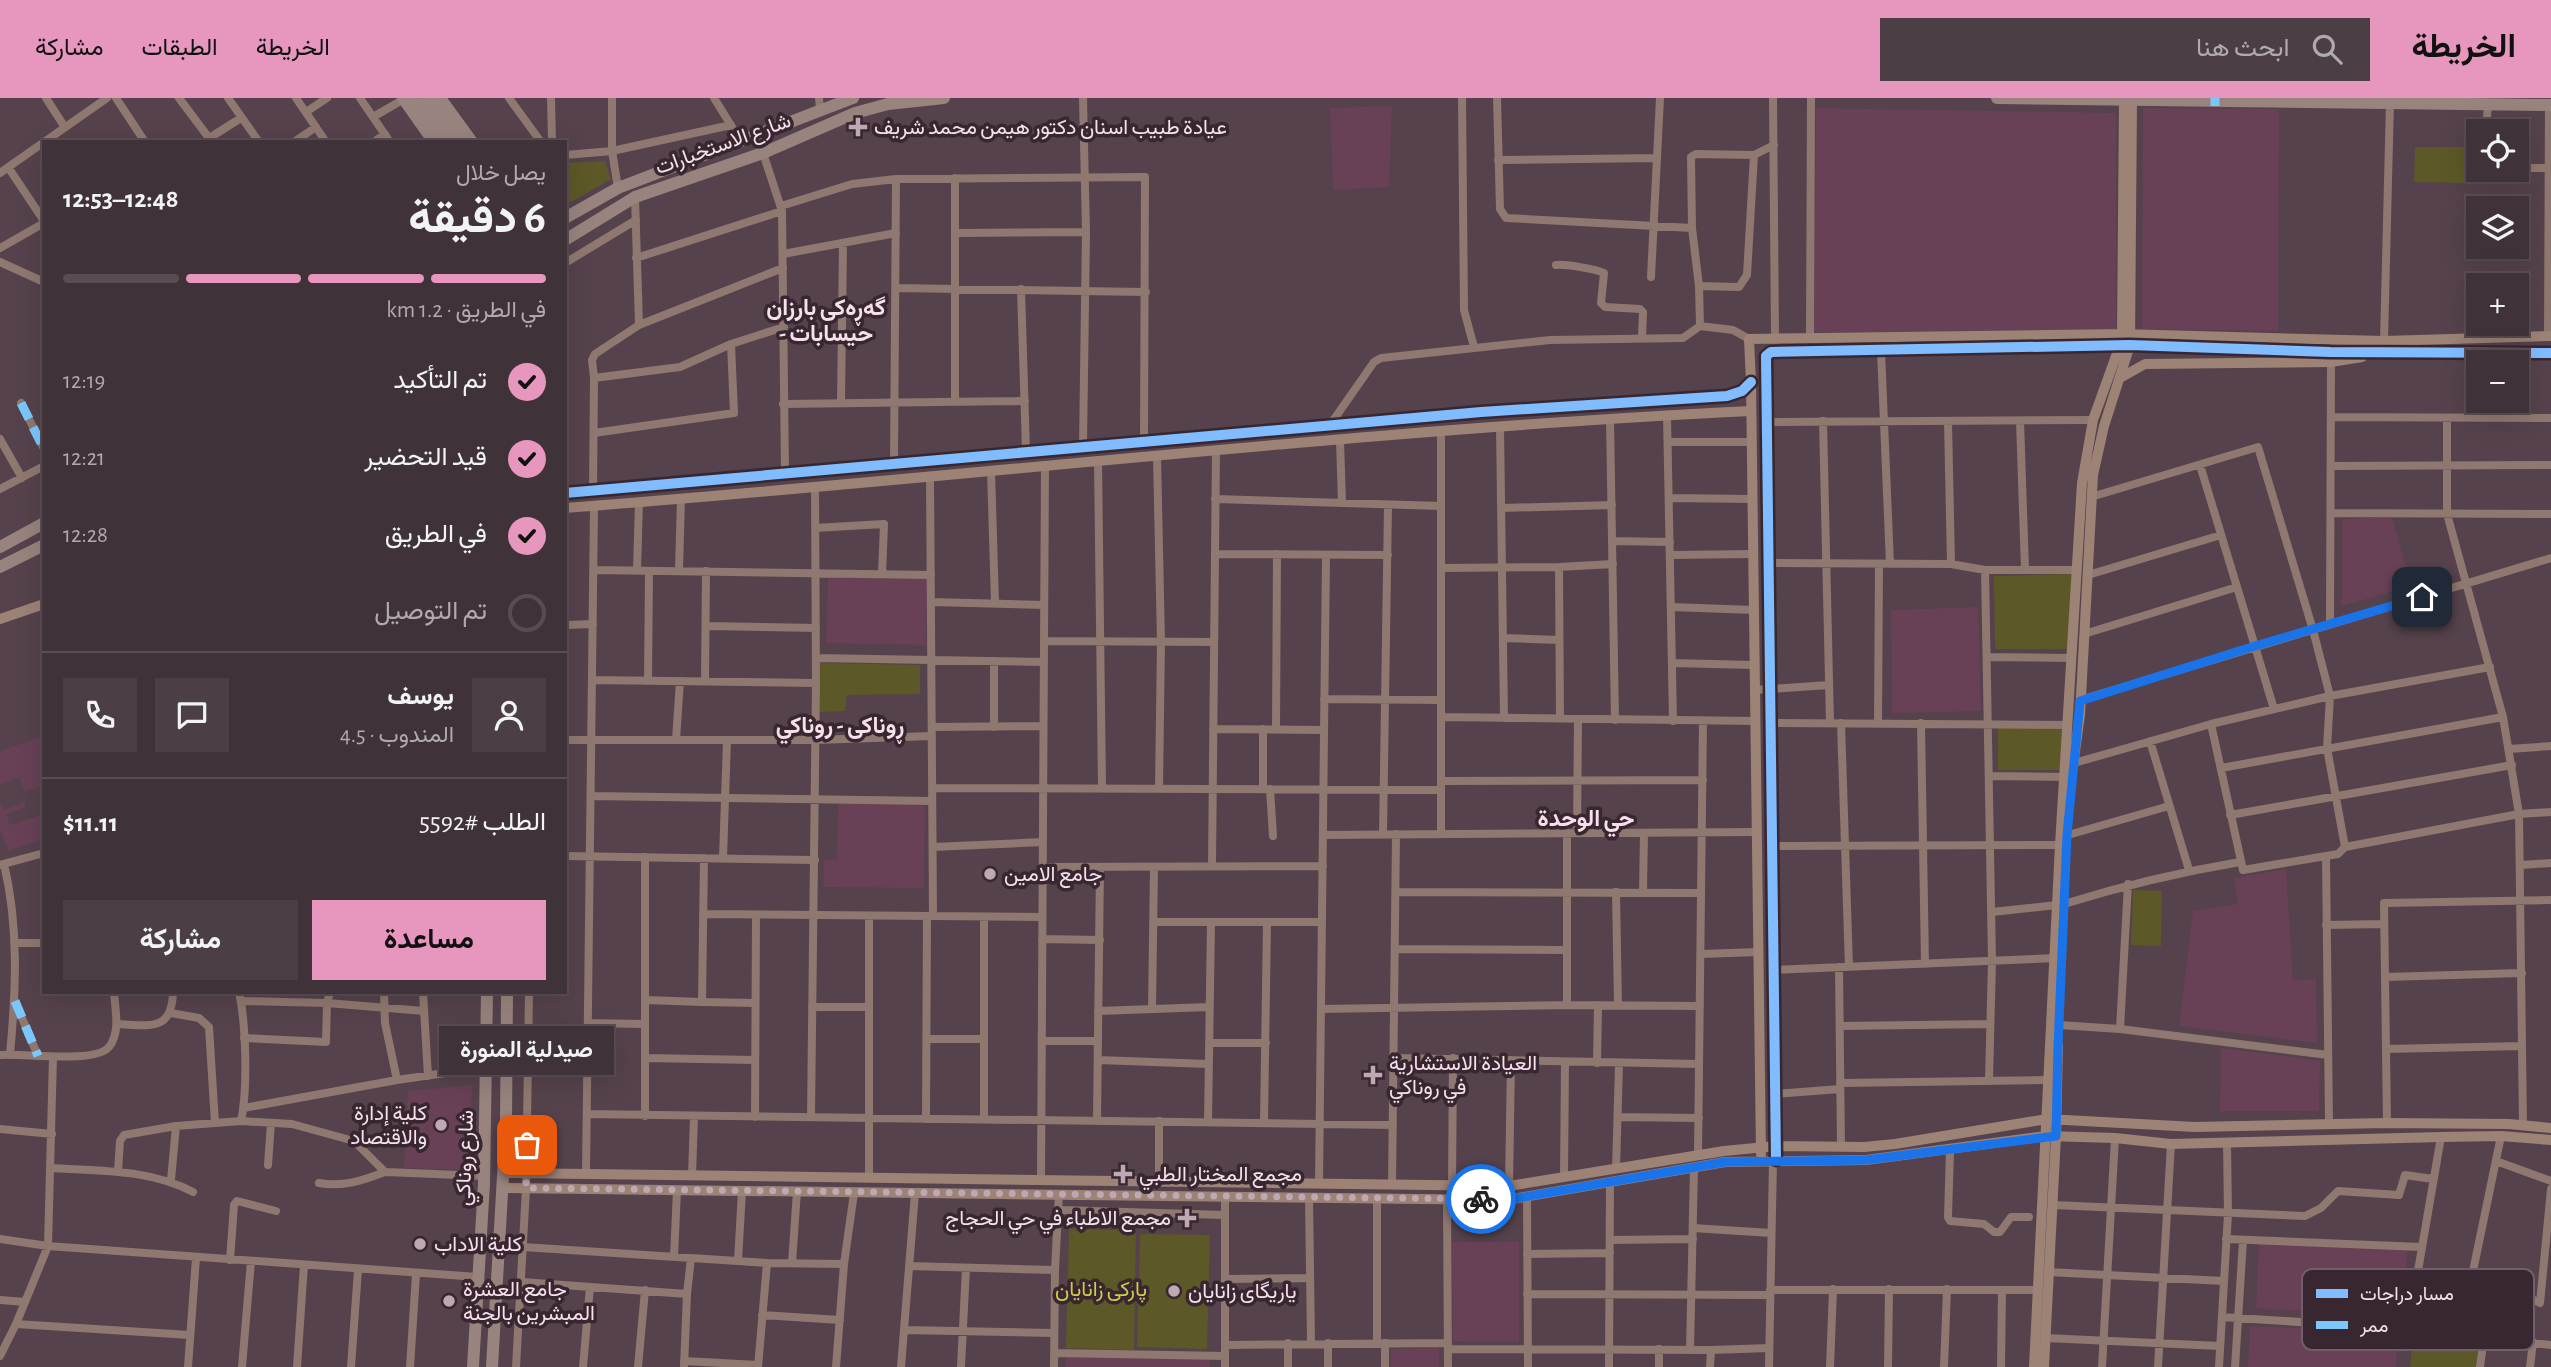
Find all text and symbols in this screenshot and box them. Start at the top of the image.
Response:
search box [1880,18,2370,81]
icon: search [2308,30,2346,68]
text: الخريطة [2412,31,2516,64]
text: ابحث هنا [2196,35,2290,61]
text: مشاركة [35,36,103,60]
text: الطبقات [141,36,218,60]
text: الخريطة [256,36,330,60]
street label: شارع الاستخبارات [652,110,795,181]
marker: عيادة طبيب اسنان دكتور هيمن محمد شريف [848,117,868,137]
place label: عيادة طبيب اسنان دكتور هيمن محمد شريف [874,117,1227,140]
map controls [2466,119,2529,413]
button: locate [2466,119,2529,182]
text: يصل خلال [456,162,546,185]
text: 12:48–12:53 [63,186,178,212]
text: 6 دقيقة [408,195,546,241]
button: layers [2466,196,2529,259]
button: + [2466,273,2529,336]
district label: گەڕەکی بارزان - حیسابات [766,296,886,347]
text: في الطريق · 1.2 km [386,299,546,322]
button: − [2466,350,2529,413]
icon: check [508,363,546,401]
text: تم التأكيد [393,367,487,393]
text: 12:19 [63,370,105,393]
icon: check [508,440,546,478]
text: قيد التحضير [364,444,487,470]
text: 12:21 [63,447,105,470]
icon: check [508,517,546,555]
text: في الطريق [385,521,487,547]
text: 12:28 [63,524,108,547]
pin [2392,567,2452,627]
icon: home [2403,578,2441,616]
text: تم التوصيل [374,598,487,624]
button: phone [63,678,137,752]
button: chat [155,678,229,752]
button: person [472,678,546,752]
text: يوسف [387,683,454,709]
district label: ڕوناکی - روناكي [776,715,904,745]
text: المندوب · 4.5 [340,724,454,747]
district label: حي الوحدة [1538,808,1634,838]
text: الطلب #5592 [419,809,546,835]
text: $11.11 [63,810,118,836]
place label: جامع الامين [1004,864,1102,888]
marker: جامع الامين [982,866,998,882]
button: مشاركة [63,900,298,980]
button: مساعدة [312,900,546,980]
callout: صيدلية المنورة [440,1026,614,1075]
text: صيدلية المنورة [460,1039,593,1062]
place label: العيادة الاستشارية في روناكي [1389,1053,1537,1104]
marker: العيادة الاستشارية في روناكي [1363,1065,1383,1085]
place label: كلية إدارة والاقتصاد [350,1103,427,1150]
street label: شارع روناكي [453,1109,483,1207]
pin [497,1115,557,1175]
marker: كلية إدارة والاقتصاد [433,1117,449,1133]
icon: bag [508,1126,546,1164]
marker: مجمع المختار الطبي [1113,1164,1133,1184]
place label: مجمع المختار الطبي [1139,1164,1302,1191]
courier [1446,1164,1516,1234]
icon: bike [1462,1180,1500,1218]
place label: مجمع الاطباء في حي الحجاج [945,1208,1171,1235]
marker: مجمع الاطباء في حي الحجاج [1177,1208,1197,1228]
place label: كلية الاداب [434,1234,522,1256]
marker: كلية الاداب [412,1236,428,1252]
legend [2302,1269,2534,1350]
place label: جامع العشرة المبشرين بالجنة [463,1279,595,1326]
park label: پارکی زانایان [1055,1279,1147,1303]
place label: یاریگای زانایان [1188,1281,1297,1304]
marker: یاریگای زانایان [1166,1283,1182,1299]
text: مسار دراجات [2360,1285,2454,1305]
marker: جامع العشرة المبشرين بالجنة [441,1293,457,1309]
text: ممر [2359,1317,2388,1337]

